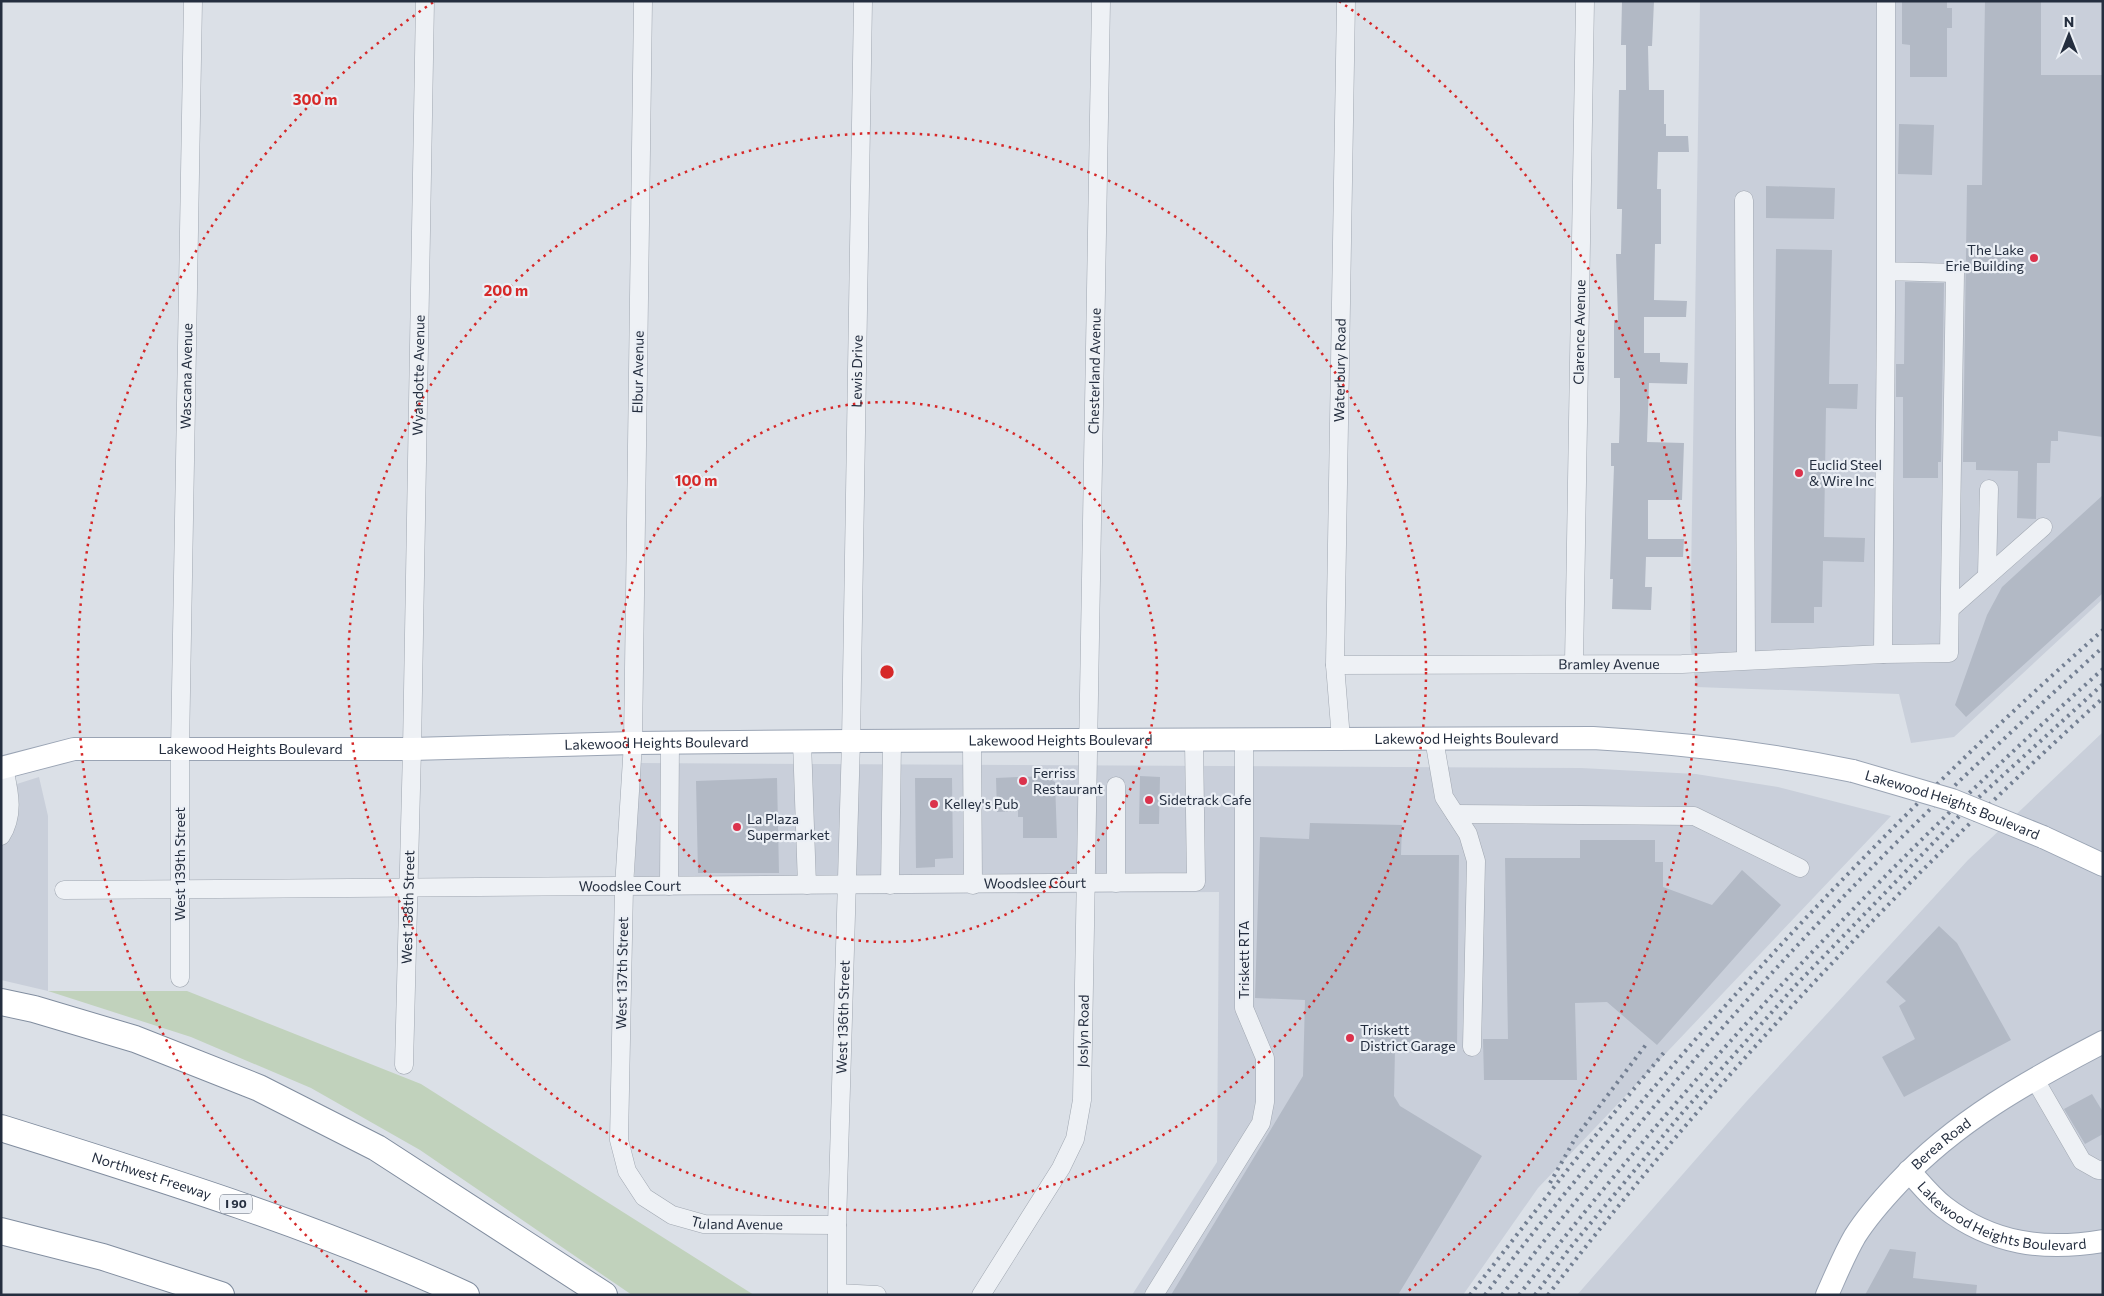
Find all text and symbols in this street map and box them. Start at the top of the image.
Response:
north arrow [2044,10,2094,60]
text: N [2064,13,2074,30]
text: 300 m [293,90,337,108]
place label: The Lake Erie Building [1945,241,2024,274]
marker: The Lake Erie Building [2028,252,2040,264]
street label: Clarence Avenue [1570,279,1588,385]
text: 200 m [484,281,528,299]
street label: Chesterland Avenue [1085,308,1104,434]
street label: Wyandotte Avenue [408,315,428,436]
street label: Waterbury Road [1330,318,1349,422]
street label: Wascana Avenue [177,323,195,429]
street label: Elbur Avenue [628,330,647,414]
street label: Lewis Drive [847,335,866,408]
place label: Euclid Steel & Wire Inc [1809,456,1882,489]
marker: Euclid Steel & Wire Inc [1793,467,1805,479]
text: 100 m [675,471,717,489]
street label: Bramley Avenue [1558,655,1660,672]
centre of rings [878,663,896,681]
street label: Lakewood Heights Boulevard [1374,729,1559,747]
street label: Lakewood Heights Boulevard [968,731,1153,749]
street label: Lakewood Heights Boulevard [564,733,749,753]
street label: Lakewood Heights Boulevard [158,740,343,757]
place label: Ferriss Restaurant [1033,764,1103,797]
street label: Lakewood Heights Boulevard [1863,766,2042,843]
marker: Ferriss Restaurant [1017,775,1029,787]
place label: Sidetrack Cafe [1159,791,1251,808]
marker: Sidetrack Cafe [1143,794,1155,806]
place label: Kelley's Pub [944,795,1019,812]
marker: Kelley's Pub [928,798,940,810]
street label: West 139th Street [171,807,188,921]
place label: La Plaza Supermarket [747,810,830,843]
marker: La Plaza Supermarket [731,821,743,833]
street label: West 138th Street [398,850,417,964]
street label: Woodslee Court [984,874,1087,892]
street label: Woodslee Court [579,877,682,894]
street label: West 137th Street [612,916,631,1030]
street label: Triskett RTA [1235,920,1252,999]
street label: West 136th Street [832,960,853,1074]
street label: Joslyn Road [1074,994,1092,1068]
place label: Triskett District Garage [1360,1021,1456,1054]
marker: Triskett District Garage [1344,1032,1356,1044]
street label: Berea Road [1908,1114,1974,1173]
street label: Northwest Freeway [90,1148,214,1203]
street label: Lakewood Heights Boulevard [1914,1178,2087,1253]
road number: I 90 [220,1194,252,1214]
street label: Tuland Avenue [689,1212,783,1233]

